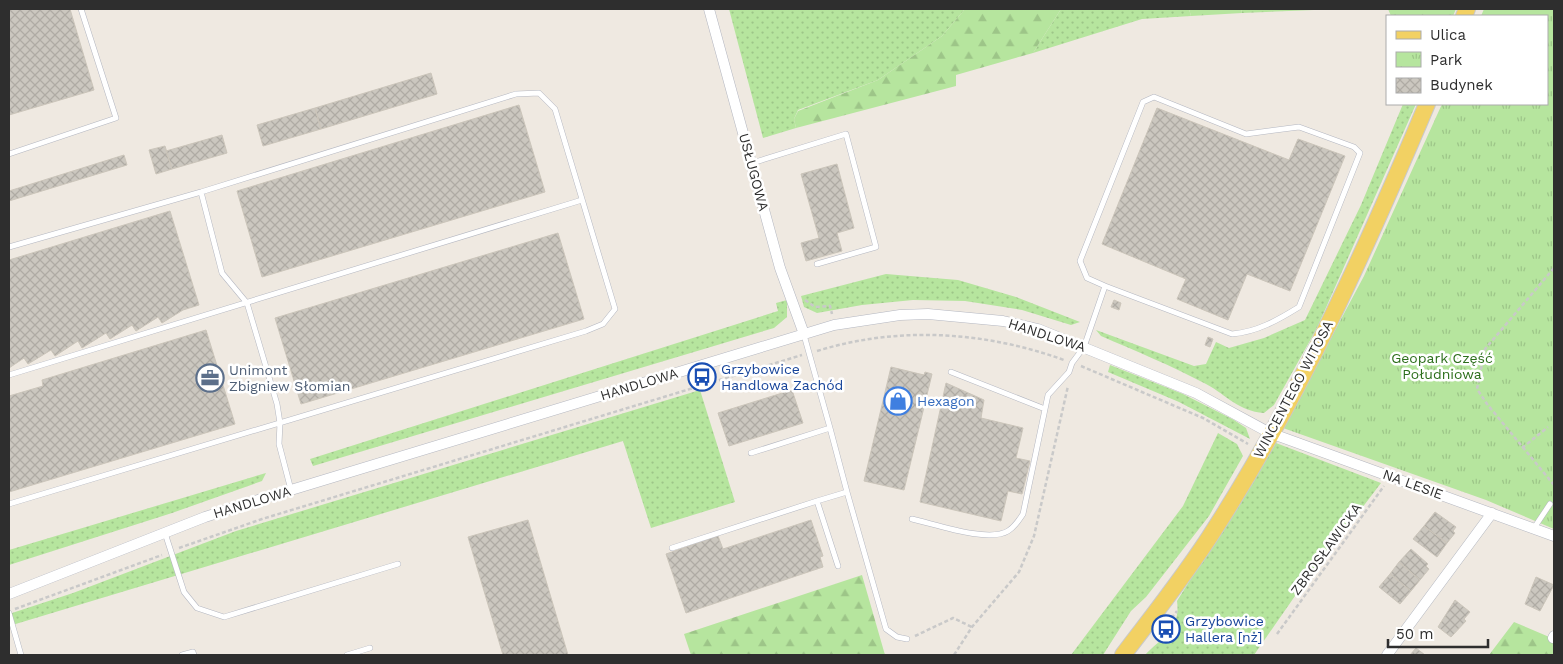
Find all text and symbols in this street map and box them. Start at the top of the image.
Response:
legend [1386,15,1548,105]
text: Ulica [1430,26,1467,44]
text: Park [1430,51,1463,69]
text: Budynek [1430,76,1493,94]
street label: USŁUGOWA [736,131,772,213]
street label: HANDLOWA [1006,315,1088,355]
street label: WINCENTEGO WITOSA [1250,318,1336,460]
park label: Geopark Część Południowa [1391,350,1493,382]
place label: Grzybowice Handlowa Zachód [721,361,843,393]
place label: Unimont Zbigniew Słomian [229,362,350,394]
bus stop icon: Grzybowice Handlowa Zachód [687,362,717,392]
office icon: Unimont Zbigniew Słomian [195,363,225,393]
street label: HANDLOWA [598,365,680,403]
shop icon: Hexagon [883,386,913,416]
place label: Hexagon [917,393,975,409]
street label: NA LESIE [1381,466,1445,502]
street label: HANDLOWA [211,483,293,521]
street label: ZBROSŁAWICKA [1287,500,1365,598]
place label: Grzybowice Hallera [nż] [1185,613,1264,645]
bus stop icon: Grzybowice Hallera [nż] [1151,614,1181,644]
scale bar [1388,616,1488,648]
text: 50 m [1396,625,1433,643]

